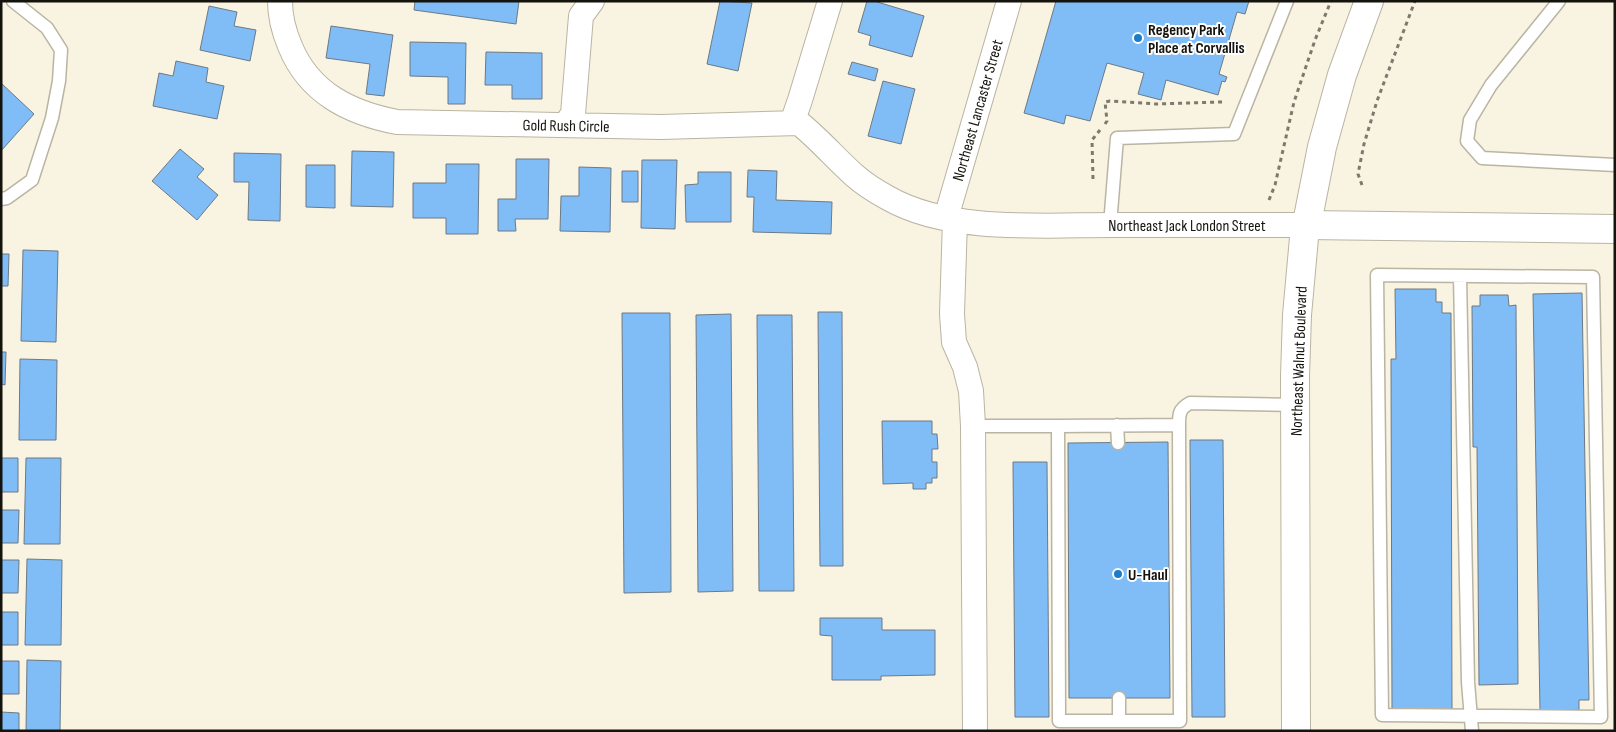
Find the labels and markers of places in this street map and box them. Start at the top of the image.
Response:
place label: Regency Park Place at Corvallis [1148,21,1245,58]
marker: Regency Park Place at Corvallis [1132,32,1144,44]
place label: U-Haul [1128,566,1168,585]
marker: U-Haul [1112,568,1124,580]

